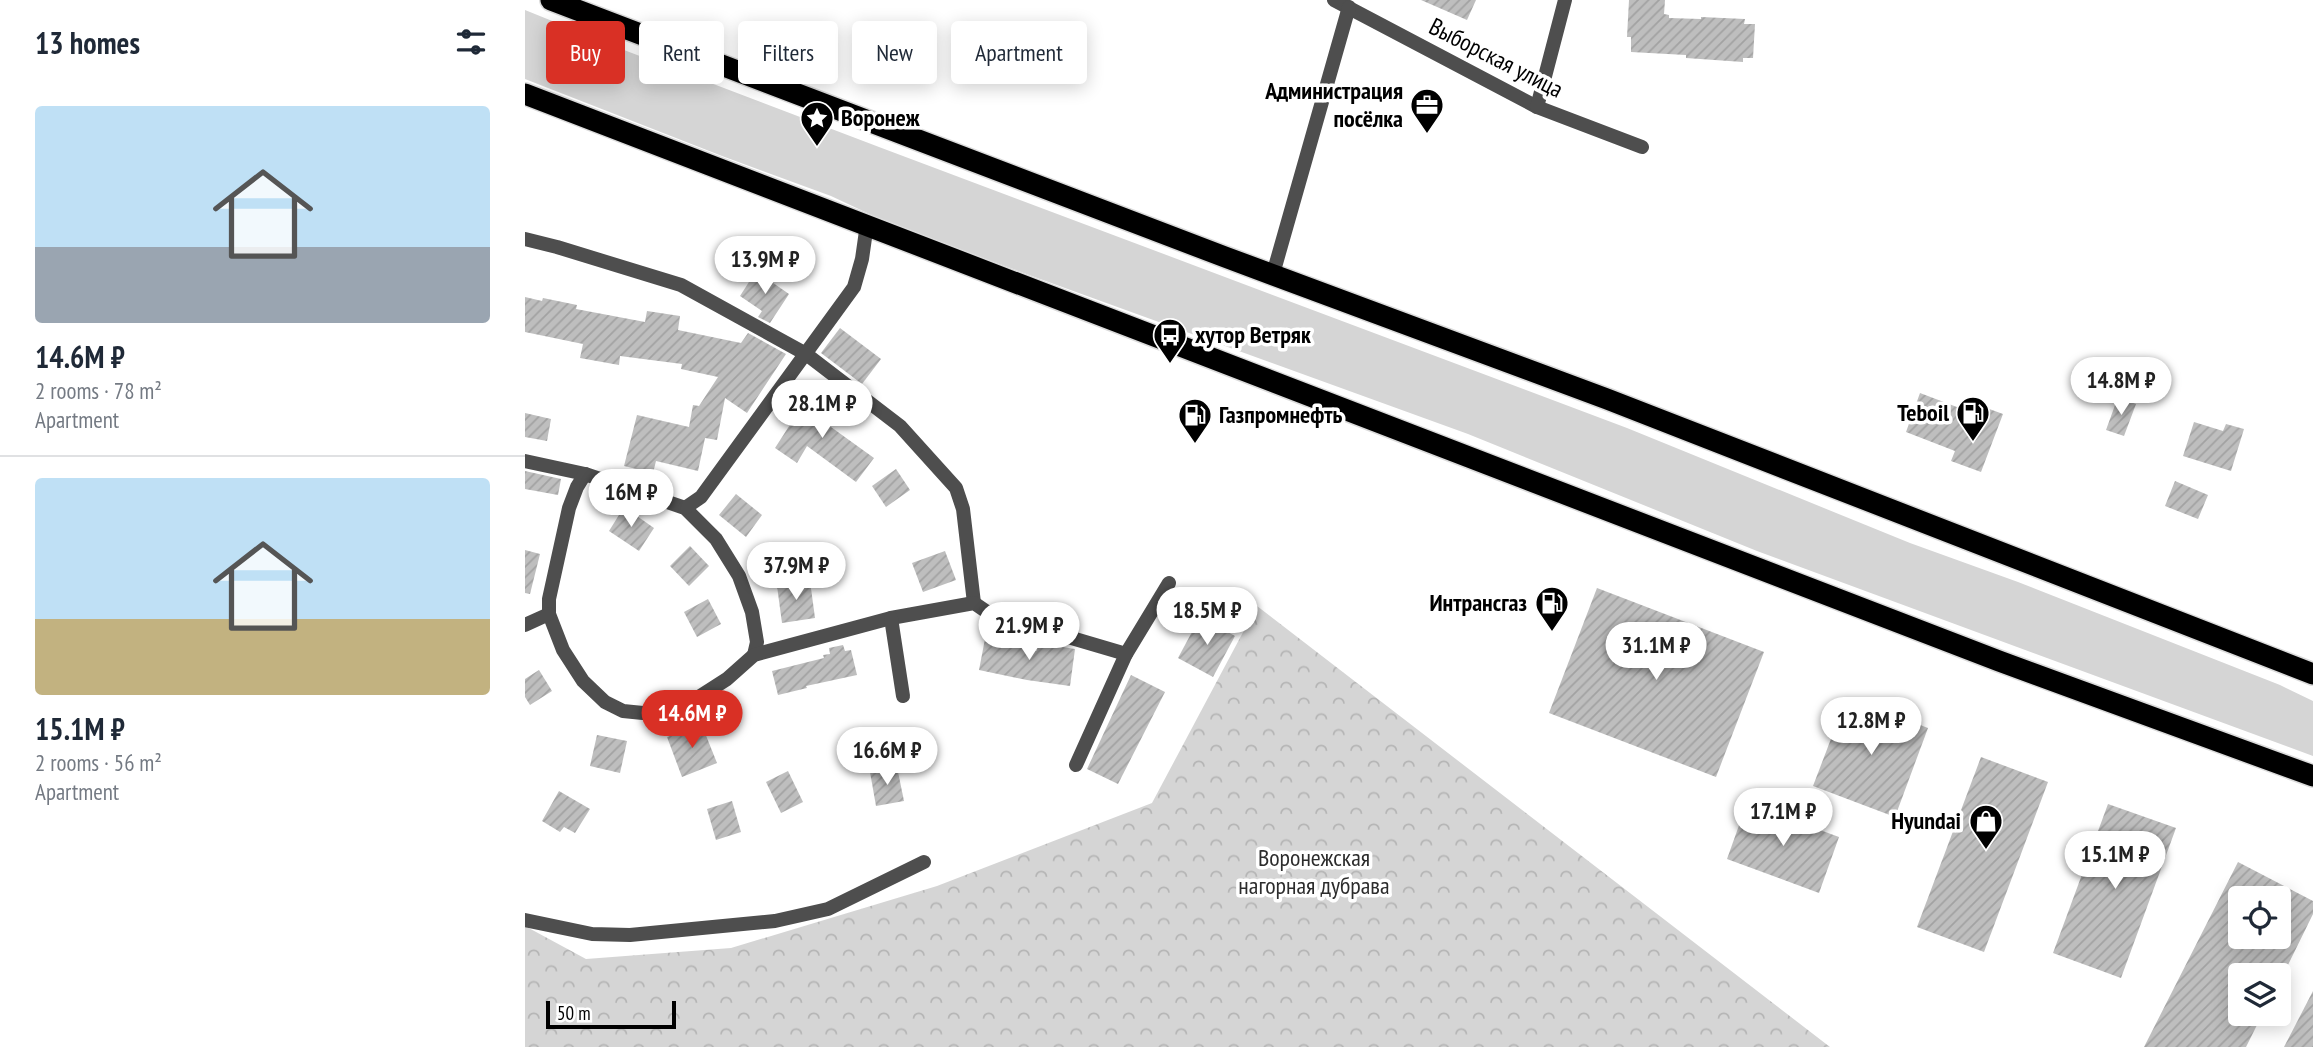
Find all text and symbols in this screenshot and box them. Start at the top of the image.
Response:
street label: Выборская улица [1424,11,1568,105]
chip: Buy [546,21,625,84]
chip: Rent [639,21,724,84]
chip: Filters [738,21,838,84]
chip: New [852,21,937,84]
chip: Apartment [951,21,1087,84]
text: 13 homes [35,23,140,62]
icon: filters [452,23,490,61]
place label: Администрация посёлка [1264,75,1403,134]
office icon: Администрация посёлка [1408,86,1446,135]
place icon: Воронеж [798,99,836,148]
place label: Воронеж [841,102,921,133]
icon: home [200,151,326,277]
pin: 13.9M ₽ [700,236,830,296]
text: 13.9M ₽ [731,244,799,273]
bus stop icon: хутор Ветряк [1151,316,1189,365]
place label: хутор Ветряк [1195,319,1311,350]
text: 14.6M ₽ [35,337,125,376]
pin: 14.8M ₽ [2056,358,2186,417]
text: 14.8M ₽ [2087,365,2155,394]
text: 2 rooms · 78 m² [35,376,162,405]
pin: 28.1M ₽ [757,380,887,440]
text: 28.1M ₽ [788,388,856,417]
fuel station icon: Teboil [1954,394,1992,443]
fuel station icon: Газпромнефть [1176,396,1214,445]
place label: Teboil [1897,397,1949,428]
place label: Газпромнефть [1219,399,1343,430]
text: Apartment [35,405,119,434]
pin: 16M ₽ [582,470,680,529]
text: 16M ₽ [605,477,657,506]
icon: home [200,523,326,649]
pin: 37.9M ₽ [731,542,861,602]
text: 37.9M ₽ [763,550,829,579]
fuel station icon: Интрансгаз [1533,584,1571,633]
place label: Интрансгаз [1429,587,1527,618]
pin: 18.5M ₽ [1142,588,1272,647]
text: 18.5M ₽ [1173,595,1241,624]
pin: 21.9M ₽ [964,602,1094,662]
text: 21.9M ₽ [995,610,1063,639]
pin: 31.1M ₽ [1591,622,1721,682]
text: 31.1M ₽ [1622,630,1690,659]
pin: 14.6M ₽ [627,690,757,750]
text: 14.6M ₽ [658,698,726,727]
pin: 12.8M ₽ [1806,698,1936,757]
text: 12.8M ₽ [1837,705,1905,734]
text: 15.1M ₽ [35,709,125,748]
pin: 16.6M ₽ [822,728,952,787]
text: 16.6M ₽ [853,735,921,764]
text: 2 rooms · 56 m² [35,748,162,777]
text: Apartment [35,777,119,806]
pin: 17.1M ₽ [1718,788,1848,848]
text: 17.1M ₽ [1750,796,1816,825]
shop icon: Hyundai [1967,802,2005,851]
place label: Hyundai [1891,805,1961,836]
pin: 15.1M ₽ [2050,832,2180,891]
text: 15.1M ₽ [2081,839,2149,868]
park label: Воронежская нагорная дубрава [1238,842,1390,901]
map controls [2228,886,2291,1026]
button: locate [2228,886,2291,949]
button: layers [2228,963,2291,1026]
scale bar [546,998,675,1030]
text: 50 m [557,1001,591,1025]

